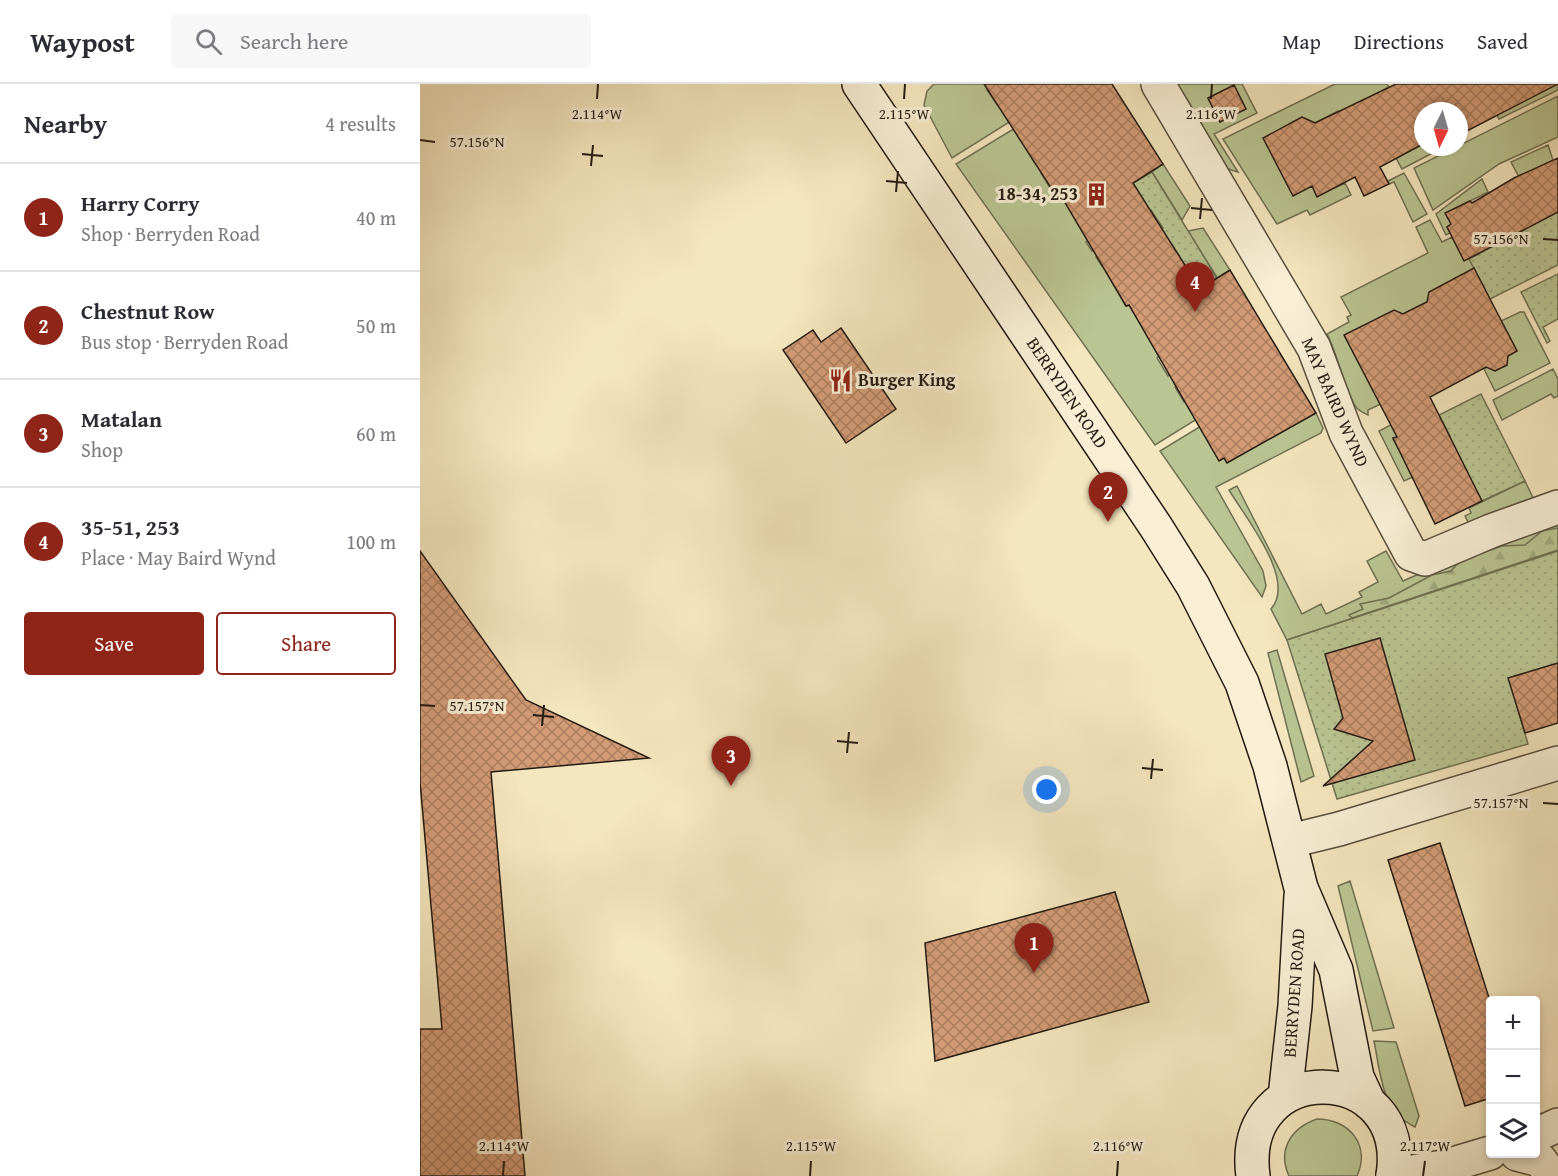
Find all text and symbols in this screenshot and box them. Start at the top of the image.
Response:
search box [171,14,591,68]
text: Waypost [30,21,135,62]
icon: search [192,25,225,58]
text: Search here [240,25,348,57]
text: Map [1282,26,1321,57]
text: Directions [1354,26,1444,57]
text: Saved [1477,26,1528,57]
north arrow [1414,102,1468,156]
text: 2.114°W [572,103,623,124]
text: 2.115°W [879,103,930,124]
text: 2.116°W [1186,103,1237,124]
text: Nearby [24,104,107,143]
text: 4 results [325,109,396,138]
text: 57.156°N [450,131,505,152]
place label: 18-34, 253 [997,180,1078,207]
building icon: 18-34, 253 [1083,181,1109,207]
text: Harry Corry [81,187,200,219]
text: 1 [38,203,49,232]
text: 40 m [356,203,396,232]
text: Shop · Berryden Road [81,219,260,248]
text: 57.156°N [1474,228,1529,249]
pin: 4 [1176,262,1214,312]
text: Chestnut Row [81,295,215,327]
text: 2 [38,311,49,340]
text: 50 m [356,311,396,340]
text: Bus stop · Berryden Road [81,327,288,356]
street label: BERRYDEN ROAD [1020,332,1115,454]
street label: MAY BAIRD WYND [1295,333,1376,471]
place label: Burger King [858,366,956,393]
restaurant icon: Burger King [827,367,853,393]
text: Matalan [81,403,162,435]
text: 3 [38,419,49,448]
text: 60 m [356,419,396,448]
text: Shop [81,435,123,464]
pin: 2 [1088,472,1128,522]
text: 35-51, 253 [81,511,180,543]
text: 4 [38,527,49,556]
text: 100 m [346,527,396,556]
text: Place · May Baird Wynd [81,543,276,572]
button: Save [24,612,204,675]
button: Share [216,612,396,675]
text: 57.157°N [450,695,505,716]
pin: 3 [712,736,750,786]
your location [1032,775,1061,804]
text: 57.157°N [1474,792,1529,813]
pin: 1 [1014,924,1054,973]
street label: BERRYDEN ROAD [1276,927,1311,1058]
map controls [1486,996,1540,1158]
button: + [1486,996,1540,1050]
button: − [1486,1050,1540,1104]
button: layers [1486,1104,1540,1158]
text: 2.114°W [479,1135,530,1156]
text: 2.115°W [786,1135,837,1156]
text: 2.116°W [1093,1135,1144,1156]
text: 2.117°W [1400,1135,1451,1156]

